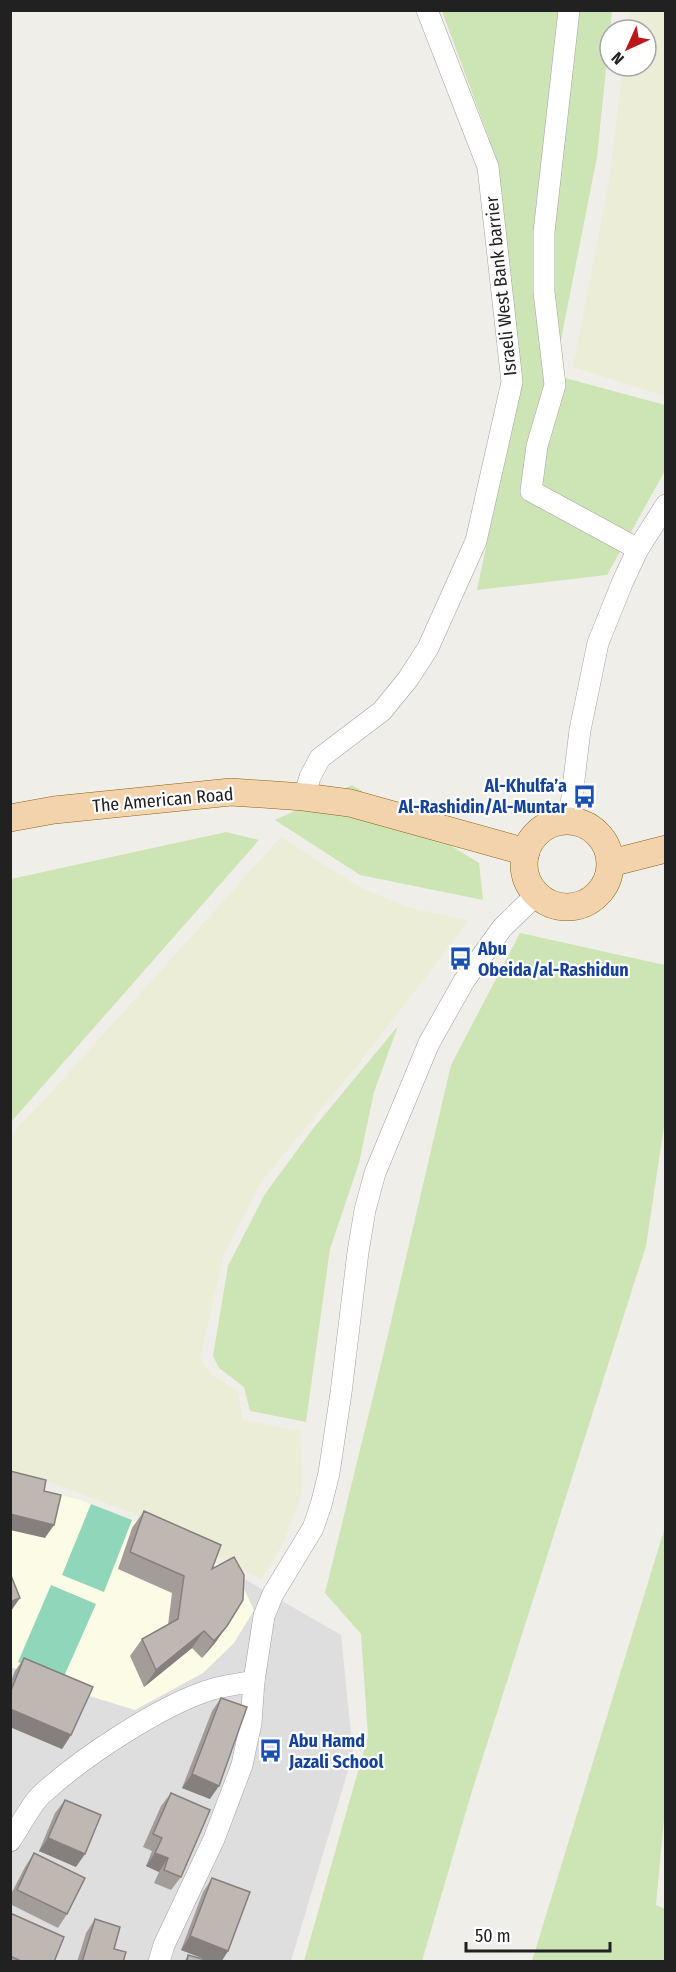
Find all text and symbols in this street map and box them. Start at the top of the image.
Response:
north arrow [598,18,658,78]
text: N [608,48,628,68]
street label: Israeli West Bank barrier [481,194,521,377]
place label: Al-Khulfa’a Al-Rashidin/Al-Muntar [397,775,567,818]
street label: The American Road [92,783,234,817]
bus stop icon: Al-Khulfa’a Al-Rashidin/Al-Muntar [572,783,598,809]
place label: Abu Obeida/al-Rashidun [477,938,629,981]
bus stop icon: Abu Obeida/al-Rashidun [447,946,473,972]
place label: Abu Hamd Jazali School [288,1730,383,1773]
bus stop icon: Abu Hamd Jazali School [258,1738,284,1764]
scale bar [466,1915,610,1953]
text: 50 m [475,1925,511,1947]

